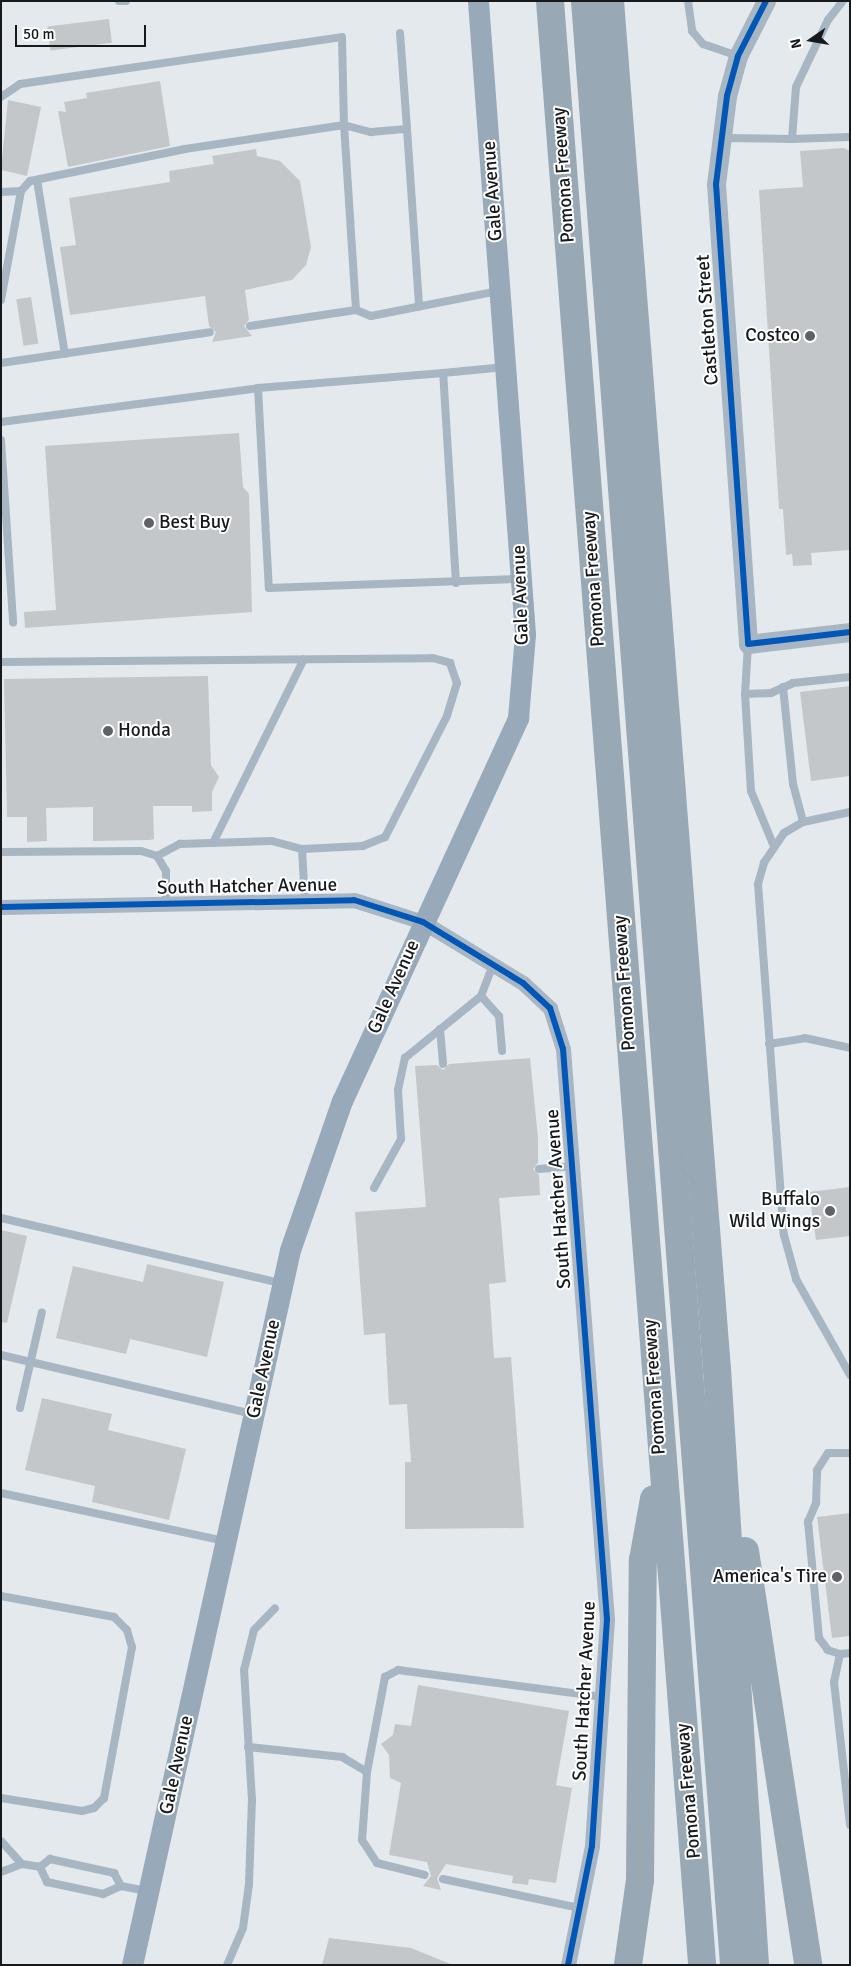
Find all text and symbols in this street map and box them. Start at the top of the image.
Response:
scale bar [18,15,149,47]
north arrow [786,15,836,65]
text: 50 m [23,25,54,43]
text: N [787,37,805,50]
street label: Pomona Freeway [548,106,580,244]
street label: Gale Avenue [478,140,508,242]
street label: Castleton Street [692,254,724,386]
place label: Costco [745,325,800,347]
marker: Costco [804,330,816,342]
street label: Pomona Freeway [578,510,610,648]
place label: Best Buy [159,512,230,534]
marker: Best Buy [143,517,155,529]
street label: Gale Avenue [508,544,534,646]
place label: Honda [118,720,171,742]
marker: Honda [102,725,114,737]
street label: South Hatcher Avenue [157,874,337,900]
street label: Pomona Freeway [609,914,641,1052]
street label: Gale Avenue [363,937,425,1037]
street label: South Hatcher Avenue [541,1108,577,1290]
place label: Buffalo Wild Wings [729,1189,820,1233]
marker: Buffalo Wild Wings [824,1205,836,1217]
street label: Gale Avenue [242,1318,286,1420]
street label: Pomona Freeway [639,1318,671,1456]
place label: America's Tire [713,1566,827,1588]
marker: America's Tire [831,1571,843,1583]
street label: South Hatcher Avenue [569,1600,601,1782]
street label: Gale Avenue [155,1714,199,1816]
street label: Pomona Freeway [672,1722,706,1860]

